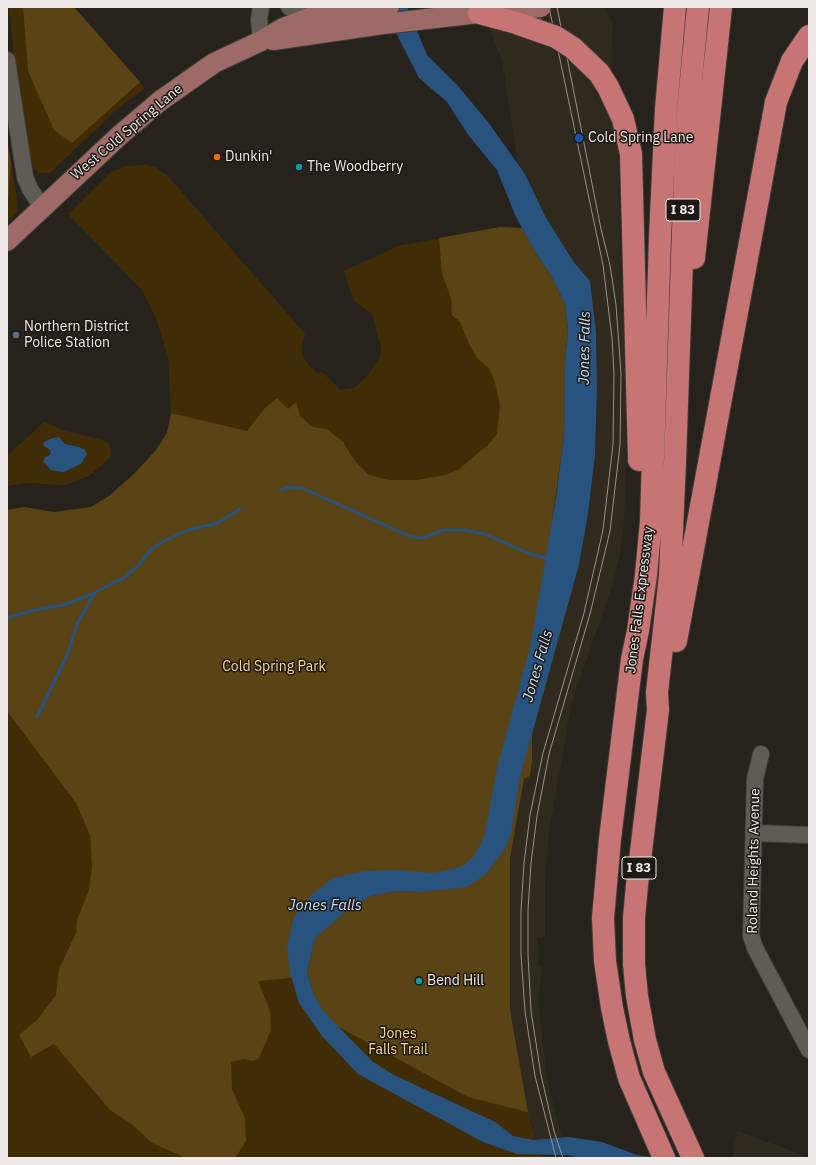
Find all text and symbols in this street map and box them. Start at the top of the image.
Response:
street label: West Cold Spring Lane [68,80,186,184]
place label: Cold Spring Lane [588,130,693,146]
marker: Cold Spring Lane [573,132,585,144]
place label: Dunkin' [225,149,272,165]
marker: Dunkin' [212,152,222,162]
place label: The Woodberry [307,159,403,175]
marker: The Woodberry [294,162,304,172]
road number: I 83 [666,199,700,221]
water label: Jones Falls [575,311,595,385]
place label: Northern District Police Station [24,319,129,352]
marker: Northern District Police Station [11,330,21,340]
street label: Jones Falls Expressway [623,526,657,674]
water label: Jones Falls [519,628,557,704]
park label: Cold Spring Park [222,659,326,675]
street label: Roland Heights Avenue [744,788,764,934]
road number: I 83 [622,857,656,879]
water label: Jones Falls [288,897,362,915]
place label: Bend Hill [427,973,484,989]
marker: Bend Hill [414,976,424,986]
park label: Jones Falls Trail [368,1026,428,1058]

